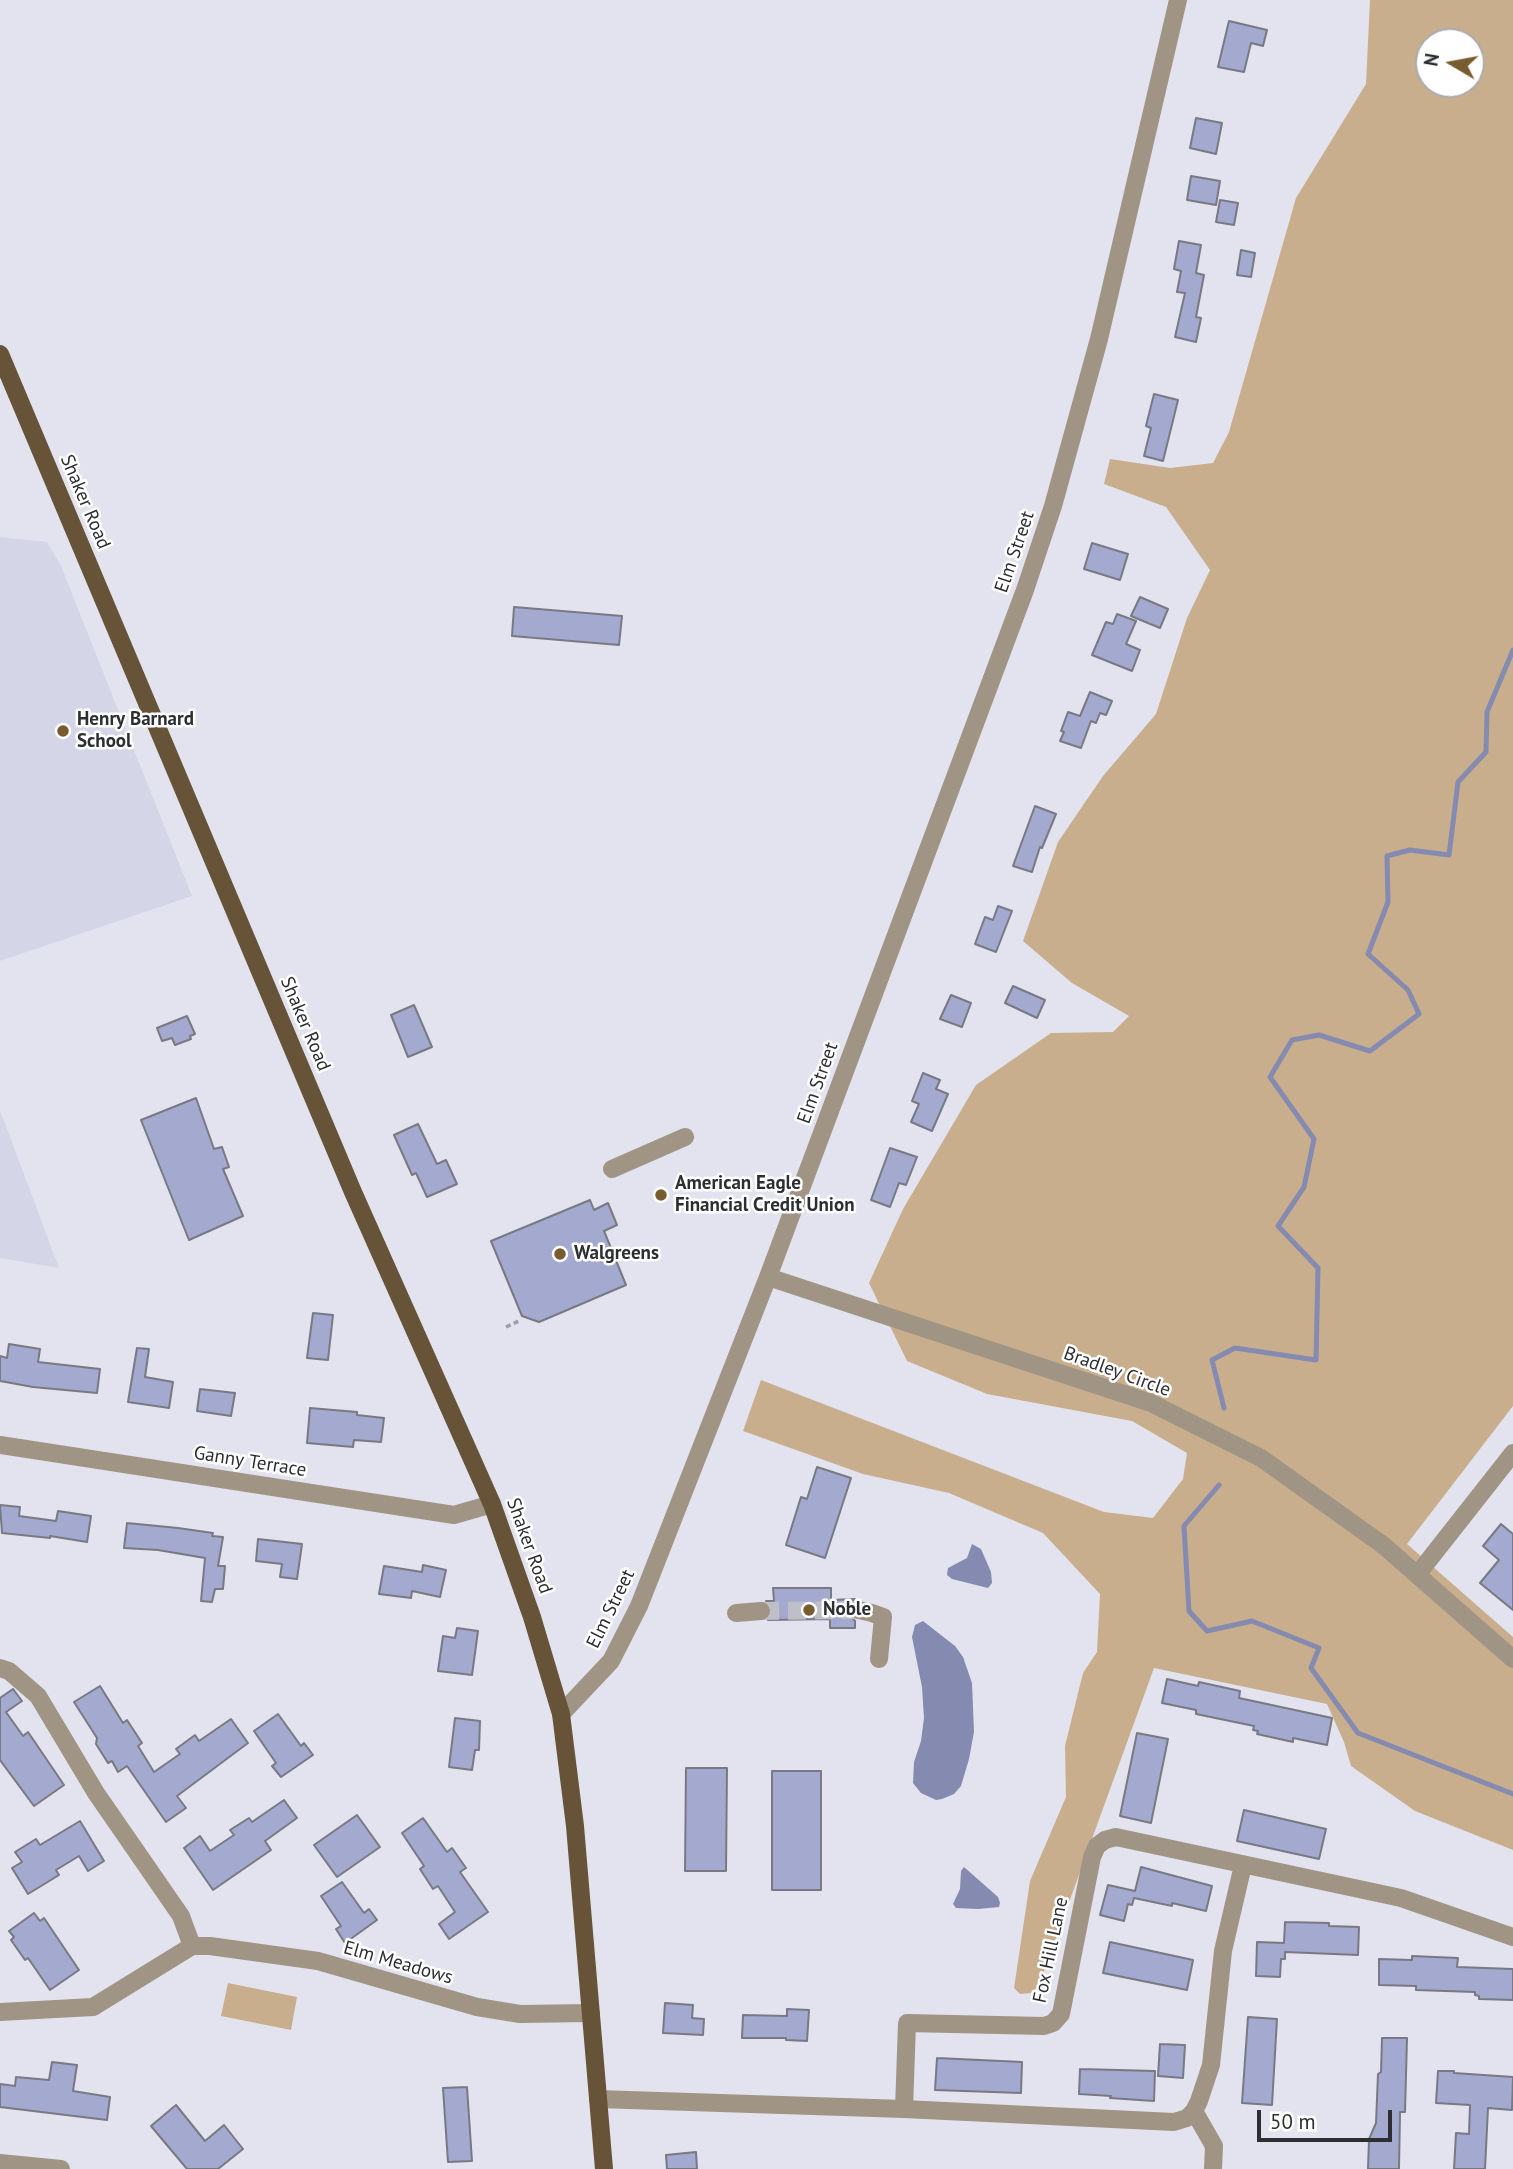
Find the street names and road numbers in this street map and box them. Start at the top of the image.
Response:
street label: Shaker Road [55,451,115,553]
street label: Elm Street [990,508,1040,596]
street label: Shaker Road [275,973,335,1075]
street label: Elm Street [793,1039,843,1127]
street label: Bradley Circle [1060,1342,1174,1402]
street label: Ganny Terrace [192,1442,308,1482]
street label: Shaker Road [501,1495,557,1597]
street label: Elm Street [582,1566,640,1652]
street label: Fox Hill Lane [1029,1895,1073,2005]
street label: Elm Meadows [341,1937,455,1989]

